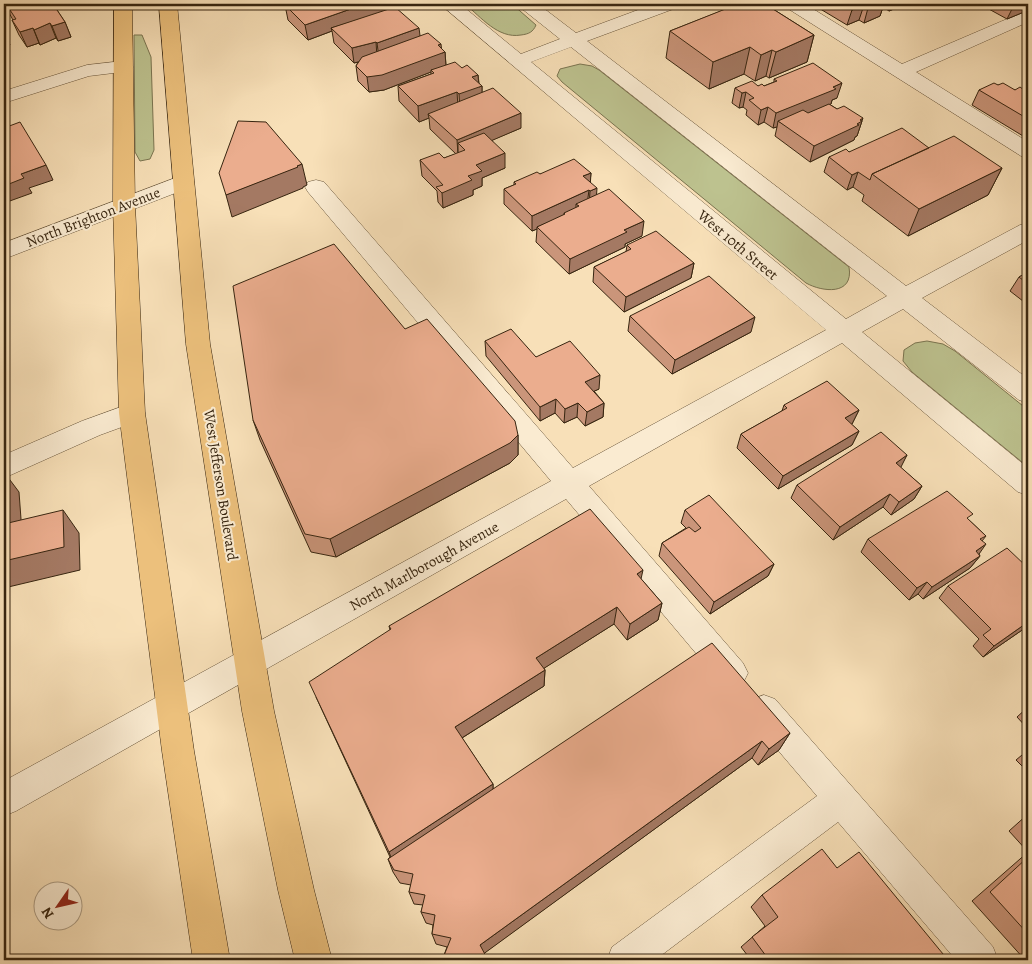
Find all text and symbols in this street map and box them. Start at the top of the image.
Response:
street label: North Brighton Avenue [23,182,163,252]
street label: West 10th Street [693,205,783,285]
street label: West Jefferson Boulevard [199,407,243,563]
street label: North Marlborough Avenue [346,516,503,615]
north arrow [32,882,82,932]
text: N [37,903,58,923]

